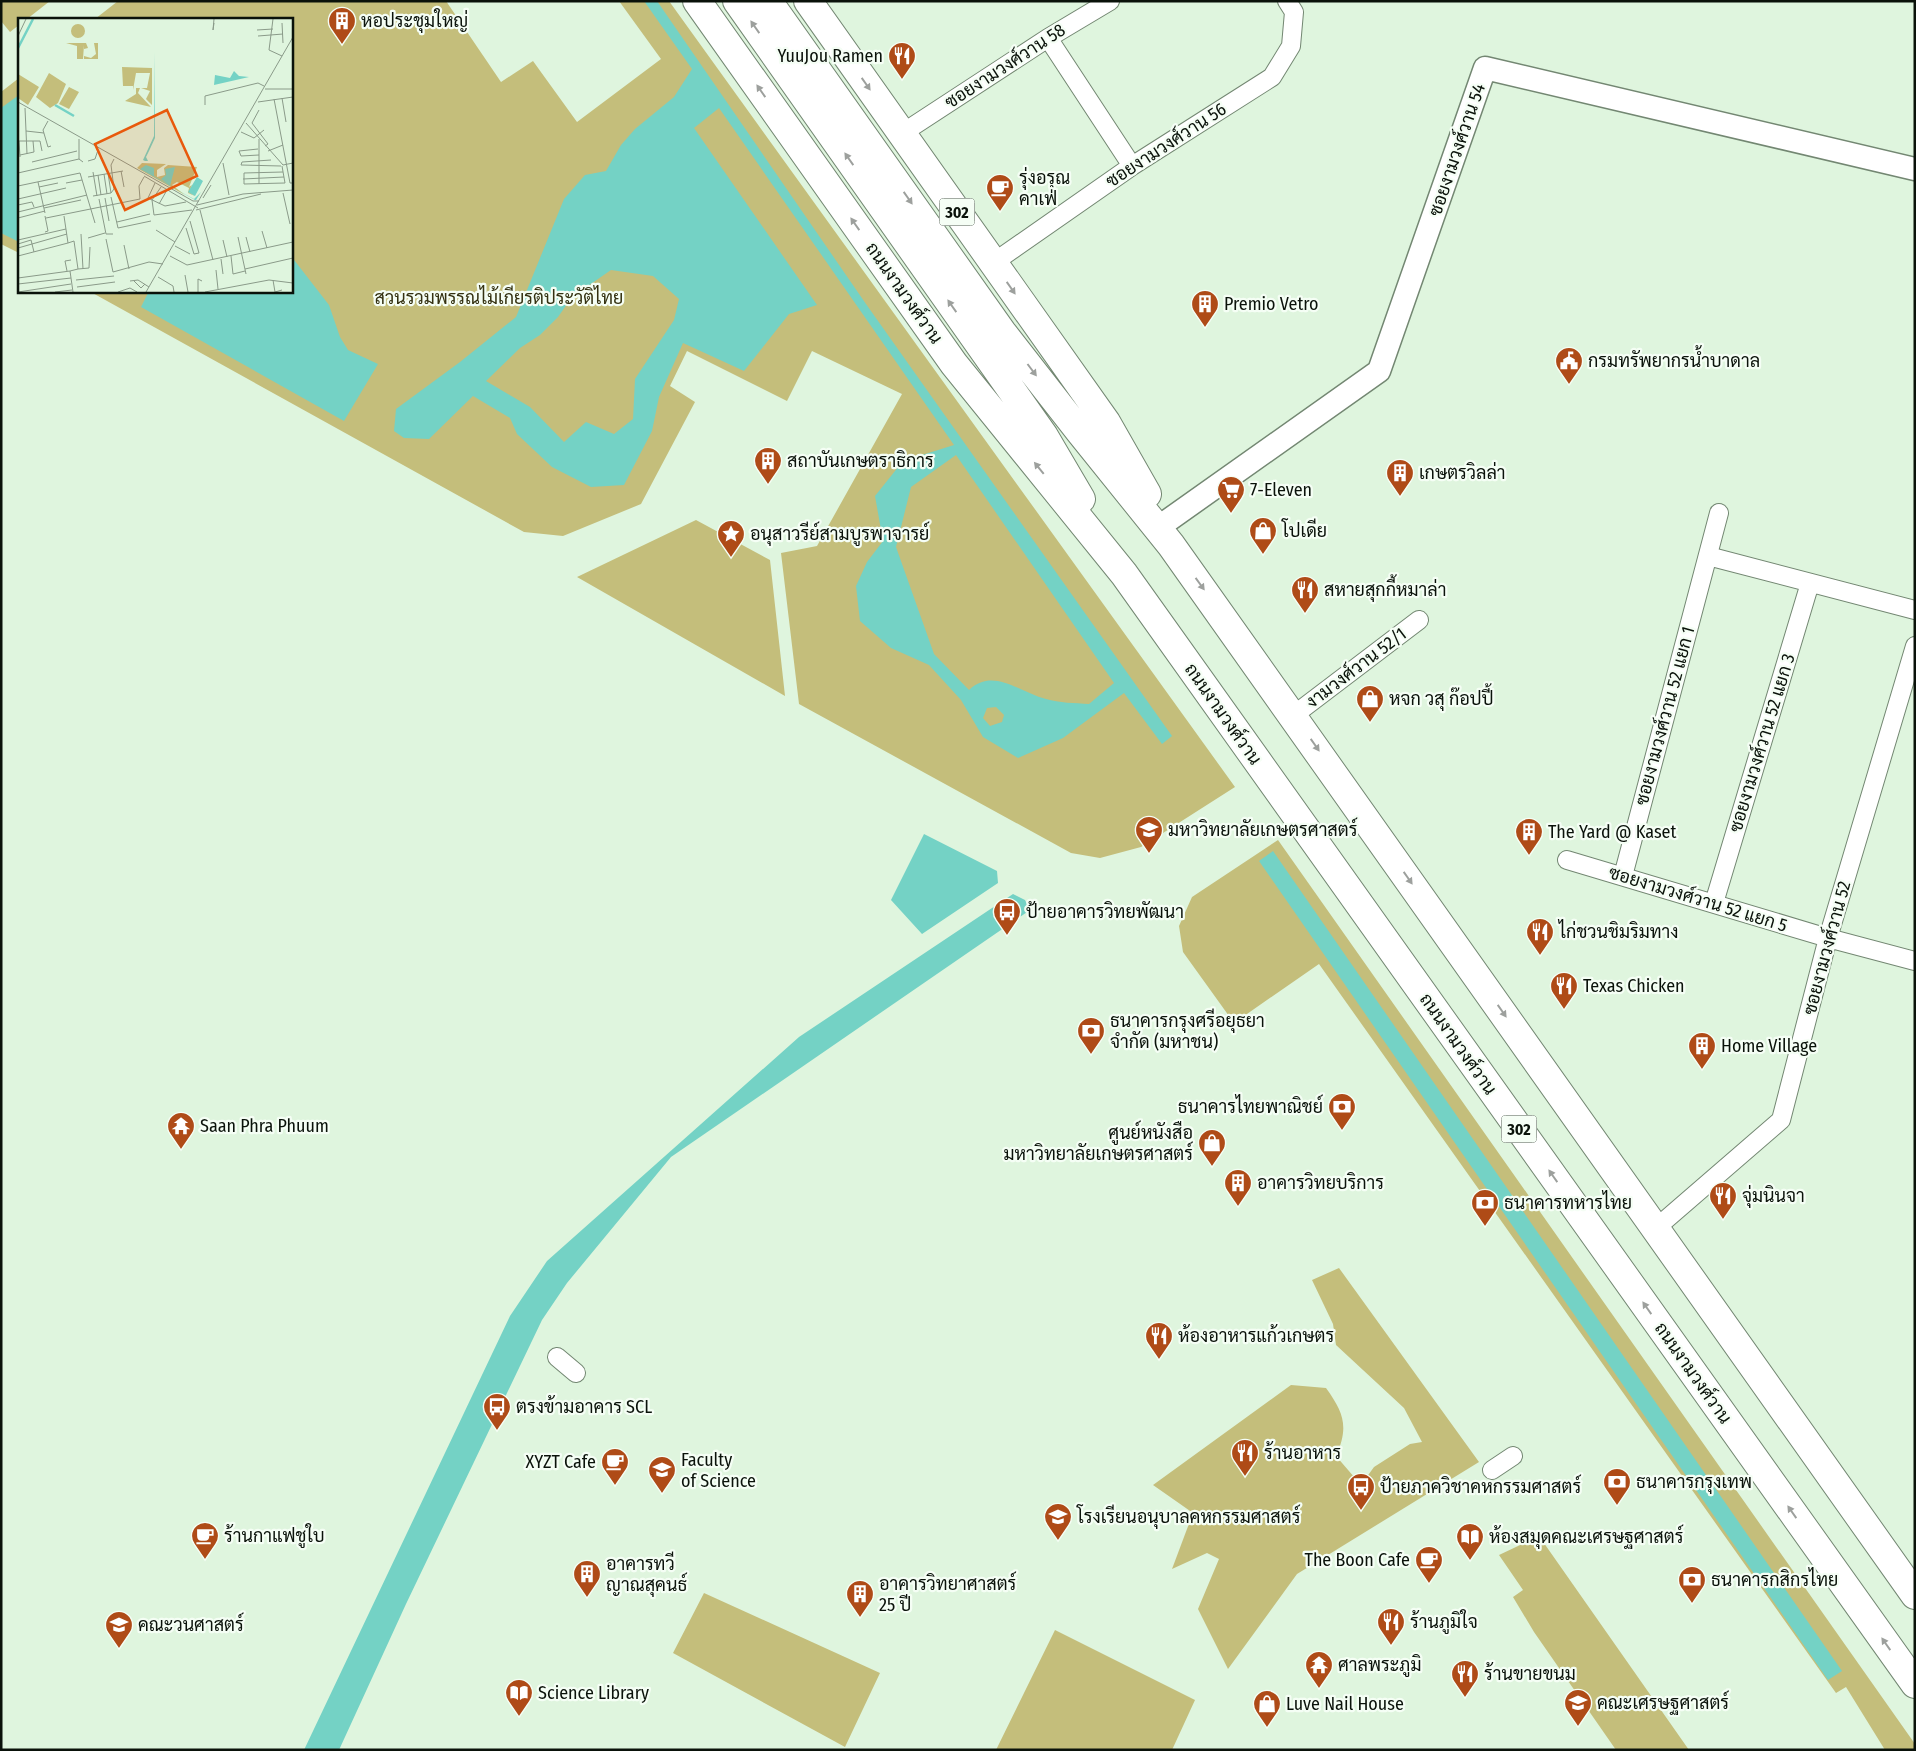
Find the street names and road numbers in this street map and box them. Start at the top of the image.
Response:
street label: ซอยงามวงศ์วาน 58 [940,17,1069,113]
street label: ซอยงามวงศ์วาน 54 [1422,80,1490,219]
street label: ซอยงามวงศ์วาน 56 [1101,96,1230,192]
road number: 302 [940,198,974,226]
street label: ถนนงามวงศ์วาน [861,237,949,348]
street label: งามวงศ์วาน 52/1 [1300,621,1411,713]
street label: ซอยงามวงศ์วาน 52 แยก 1 [1629,624,1699,808]
street label: ซอยงามวงศ์วาน 52 แยก 3 [1722,651,1800,835]
street label: ถนนงามวงศ์วาน [1180,658,1268,769]
street label: ซอยงามวงศ์วาน 52 แยก 5 [1606,859,1791,937]
street label: ซอยงามวงศ์วาน 52 [1797,878,1855,1017]
street label: ถนนงามวงศ์วาน [1415,988,1503,1099]
road number: 302 [1502,1116,1536,1142]
street label: ถนนงามวงศ์วาน [1650,1317,1738,1428]

